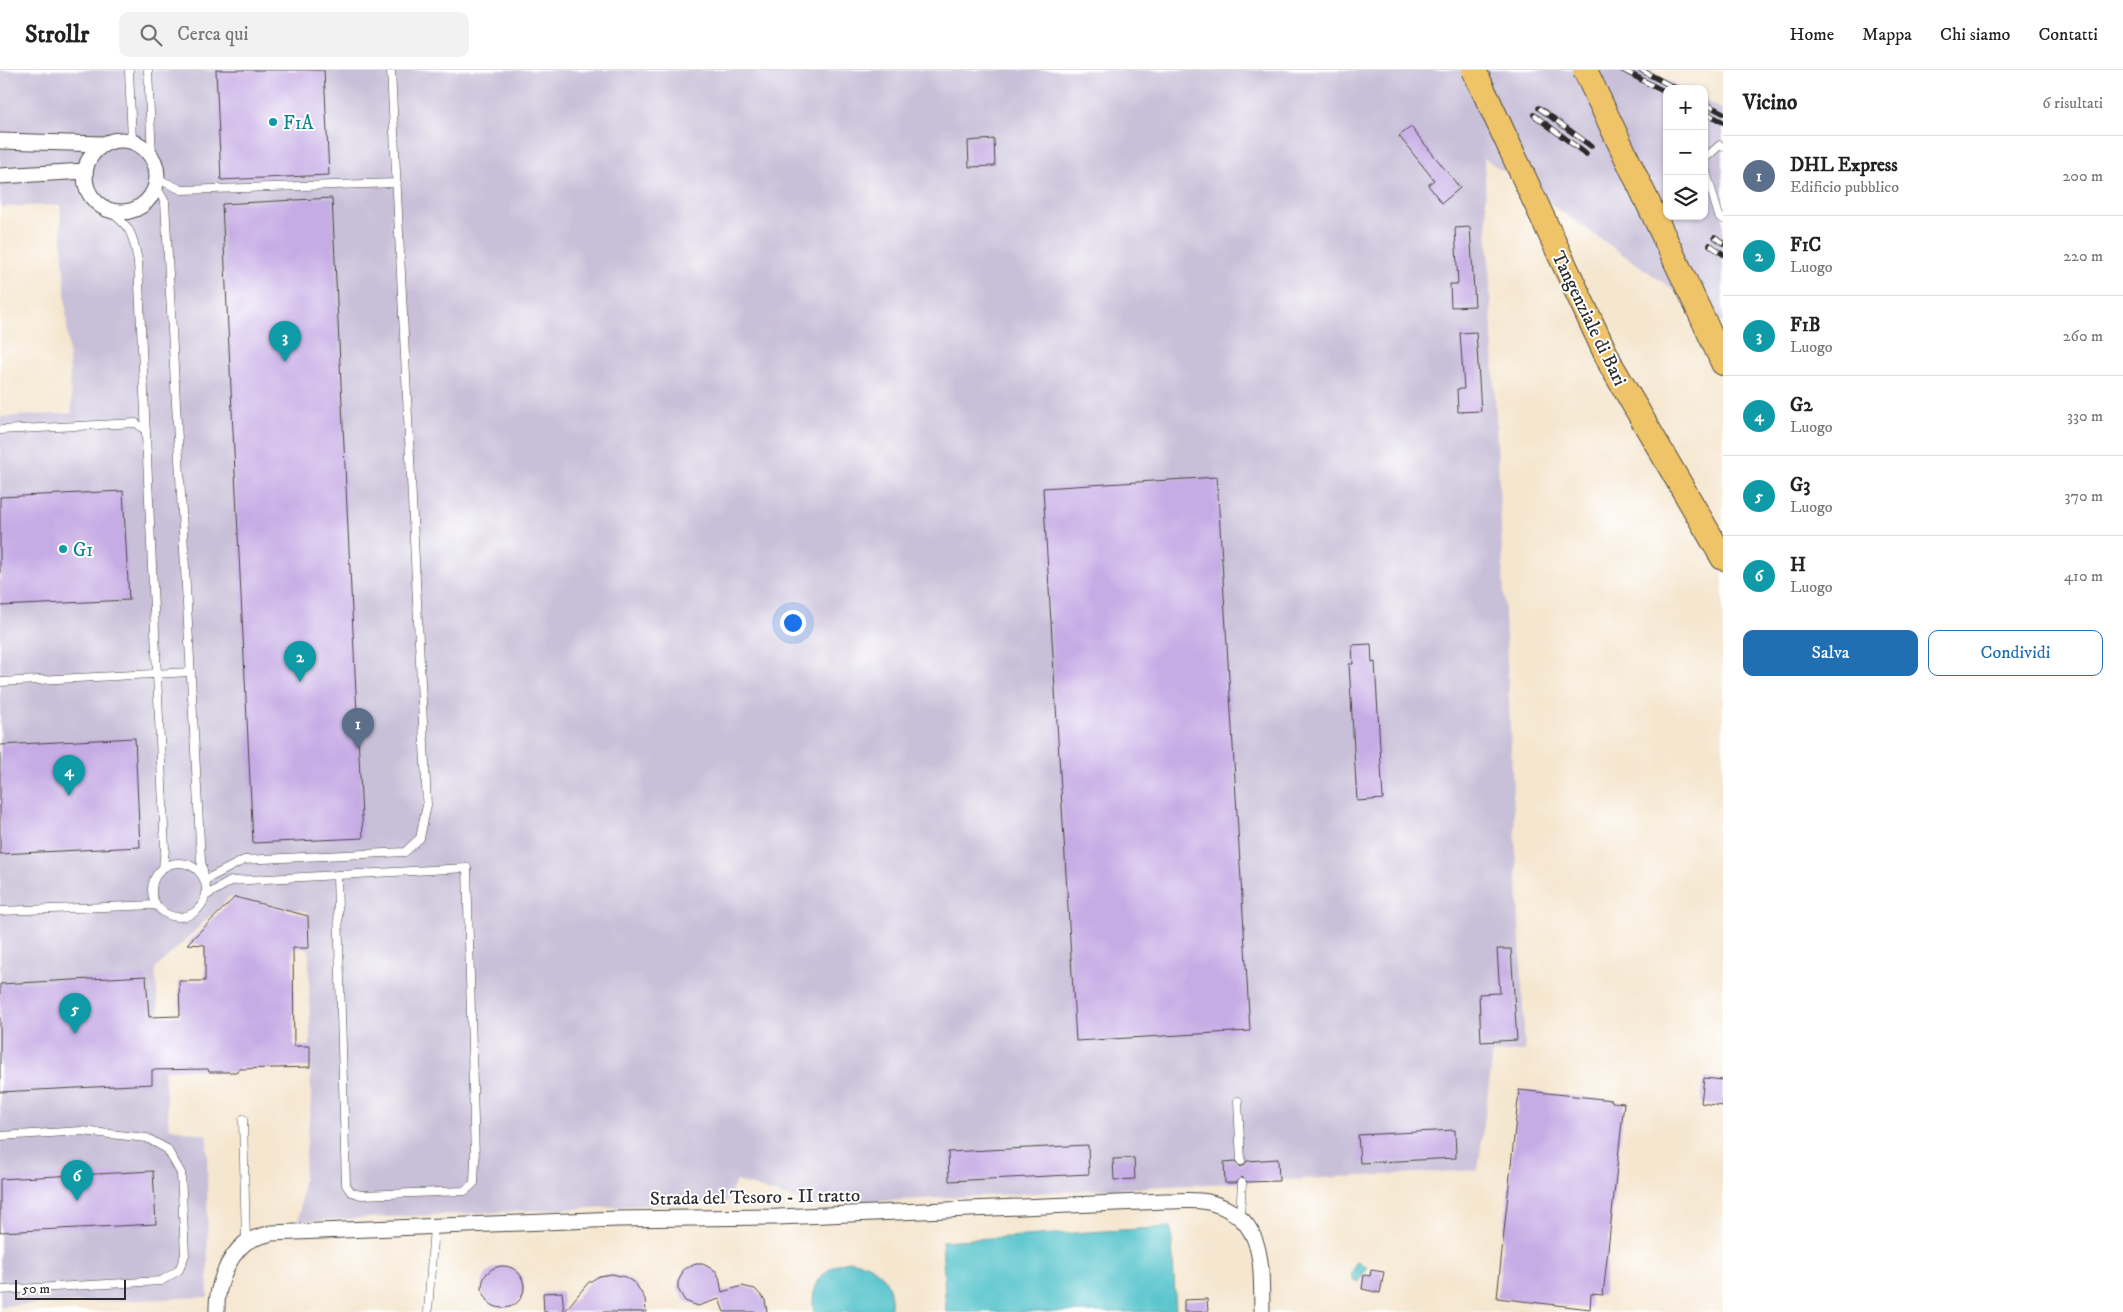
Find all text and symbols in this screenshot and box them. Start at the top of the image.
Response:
search box [119,12,469,57]
text: Strollr [25,20,89,50]
icon: search [137,21,165,49]
text: Cerca qui [177,23,248,46]
text: Home [1790,24,1834,46]
text: Mappa [1862,24,1912,46]
text: Chi siamo [1940,24,2010,46]
text: Contatti [2038,24,2098,46]
map controls [1663,85,1708,220]
button: + [1663,85,1708,130]
text: Vicino [1743,90,1797,116]
text: 6 risultati [2042,93,2103,113]
place label: F1A [283,112,315,135]
marker: F1A [267,116,279,128]
button: − [1663,130,1708,175]
text: DHL Express [1790,154,1898,177]
text: 1 [1756,166,1762,186]
text: 200 m [2062,166,2103,186]
button: layers [1663,175,1708,220]
text: Edificio pubblico [1790,177,1899,197]
text: F1C [1790,234,1821,257]
text: 2 [1755,246,1763,266]
text: 220 m [2063,246,2103,266]
street label: Tangenziale di Bari [1546,248,1631,390]
text: Luogo [1790,257,1833,277]
text: F1B [1790,314,1821,337]
pin: 3 [269,321,301,362]
text: 3 [1756,326,1762,346]
text: 260 m [2063,326,2103,346]
text: Luogo [1790,337,1833,357]
text: G2 [1790,394,1813,417]
text: 4 [1754,406,1764,426]
text: 330 m [2067,406,2103,426]
text: Luogo [1790,417,1833,437]
text: G3 [1790,474,1810,497]
text: 5 [1755,486,1763,506]
text: 370 m [2065,486,2103,506]
text: Luogo [1790,497,1833,517]
place label: G1 [73,539,93,562]
marker: G1 [57,543,69,555]
text: H [1790,554,1806,577]
text: 6 [1755,566,1763,586]
text: 410 m [2064,566,2103,586]
text: Luogo [1790,577,1833,597]
your location [780,610,806,636]
button: Salva [1743,630,1918,676]
button: Condividi [1928,630,2103,676]
pin: 2 [284,641,316,682]
pin: 1 [342,708,374,749]
pin: 4 [53,755,85,796]
pin: 5 [59,993,91,1034]
pin: 6 [61,1160,93,1201]
street label: Strada del Tesoro - II tratto [650,1184,860,1211]
scale bar [15,1277,126,1300]
text: 50 m [22,1280,50,1298]

